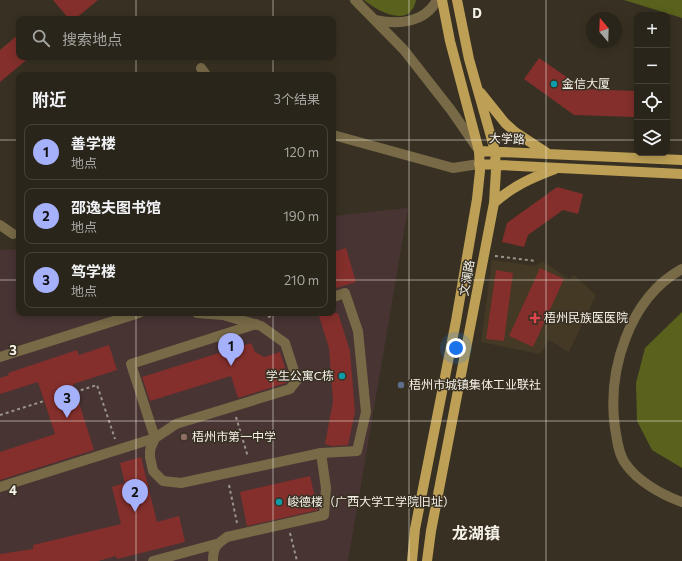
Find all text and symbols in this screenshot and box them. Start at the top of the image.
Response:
text: D [472,5,482,21]
north arrow [586,12,622,48]
map controls [634,12,670,156]
button: + [634,12,670,48]
search box [16,16,336,60]
icon: search [30,27,52,49]
text: 搜索地点 [62,30,122,48]
button: − [634,48,670,84]
place label: 金信大厦 [562,76,610,90]
marker: 金信大厦 [549,79,559,89]
button: locate [634,84,670,120]
text: 附近 [32,89,66,110]
text: 3个结果 [274,91,320,107]
button: layers [634,120,670,156]
street label: 大学路 [489,130,525,146]
text: 善学楼 [71,134,116,152]
text: 1 [43,144,49,160]
text: 120 m [284,144,319,160]
text: 地点 [71,155,97,171]
text: 邵逸夫图书馆 [71,198,161,216]
text: 2 [42,208,50,224]
text: 190 m [283,208,319,224]
text: 地点 [71,219,97,235]
street label: 文澜路 [456,259,476,297]
text: 笃学楼 [71,262,116,280]
text: 3 [42,272,50,288]
text: 210 m [284,272,319,288]
text: 地点 [71,283,97,299]
place label: 梧州民族医医院 [544,310,628,324]
marker: 梧州民族医医院 [529,312,541,324]
pin: 1 [218,333,244,366]
your location [446,338,466,358]
text: 3 [9,342,17,358]
place label: 学生公寓C栋 [266,368,334,382]
marker: 学生公寓C栋 [337,371,347,381]
place label: 梧州市城镇集体工业联社 [409,377,541,391]
marker: 梧州市城镇集体工业联社 [396,380,406,390]
pin: 3 [54,385,80,418]
place label: 梧州市第一中学 [192,429,276,443]
marker: 梧州市第一中学 [179,432,189,442]
pin: 2 [122,479,148,512]
text: 4 [9,482,17,498]
place label: 峻德楼（广西大学工学院旧址） [287,494,455,508]
marker: 峻德楼（广西大学工学院旧址） [274,497,284,507]
district label: 龙湖镇 [452,523,500,542]

